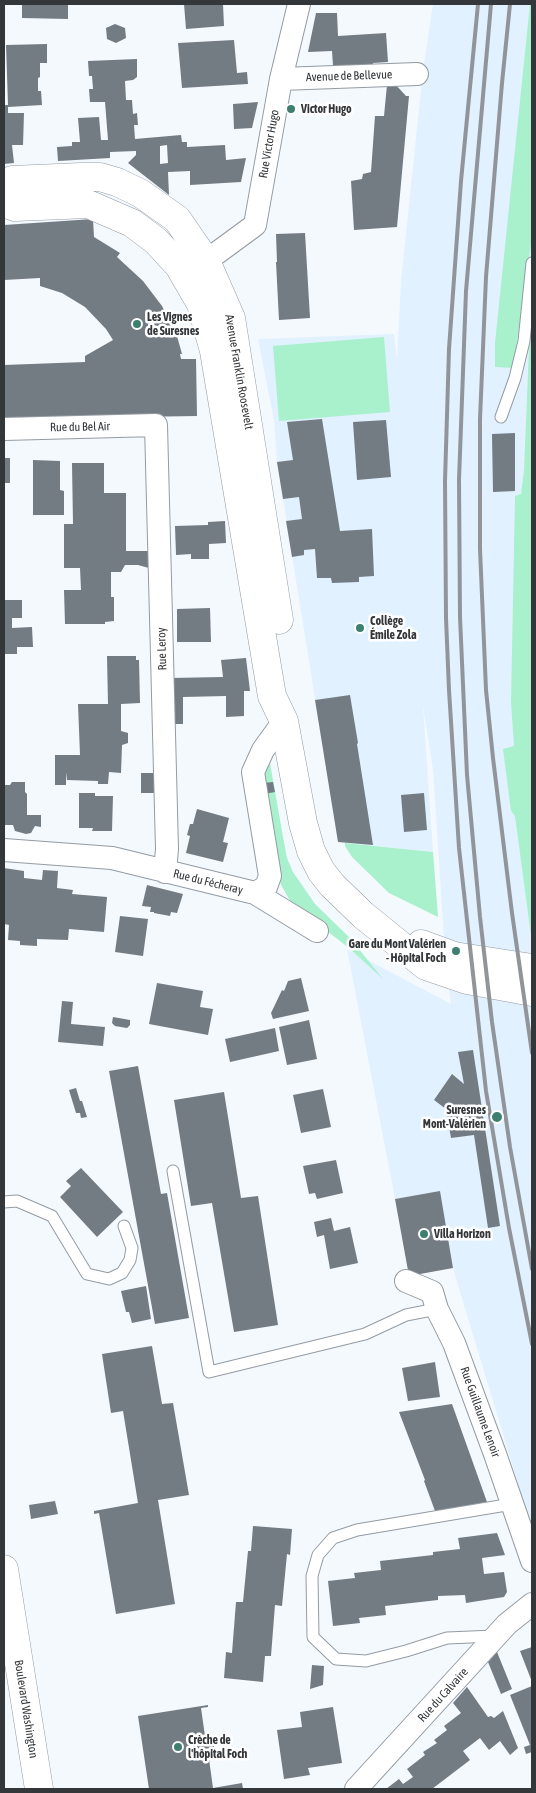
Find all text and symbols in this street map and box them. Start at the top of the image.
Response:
street label: Avenue de Bellevue [306,67,392,85]
place label: Victor Hugo [301,102,352,116]
marker: Victor Hugo [285,103,297,115]
street label: Rue Victor Hugo [256,109,282,179]
place label: Les Vignes de Suresnes [147,310,199,338]
street label: Avenue Franklin Roosevelt [222,313,256,431]
marker: Les Vignes de Suresnes [131,318,143,330]
street label: Rue du Bel Air [50,419,110,435]
place label: Collège Émile Zola [370,614,416,642]
marker: Collège Émile Zola [354,622,366,634]
street label: Rue Leroy [154,627,170,671]
street label: Rue du Fécheray [172,866,244,898]
place label: Gare du Mont Valérien - Hôpital Foch [349,937,446,965]
marker: Gare du Mont Valérien - Hôpital Foch [450,945,462,957]
place label: Suresnes Mont-Valérien [423,1103,486,1131]
marker: Suresnes Mont-Valérien [490,1110,504,1124]
place label: Villa Horizon [434,1227,491,1241]
marker: Villa Horizon [418,1228,430,1240]
street label: Rue Guillaume Lenoir [457,1365,503,1459]
street label: Boulevard Washington [11,1659,41,1759]
street label: Rue du Calvaire [415,1665,471,1725]
place label: Crèche de l'hôpital Foch [188,1733,247,1761]
marker: Crèche de l'hôpital Foch [172,1741,184,1753]

